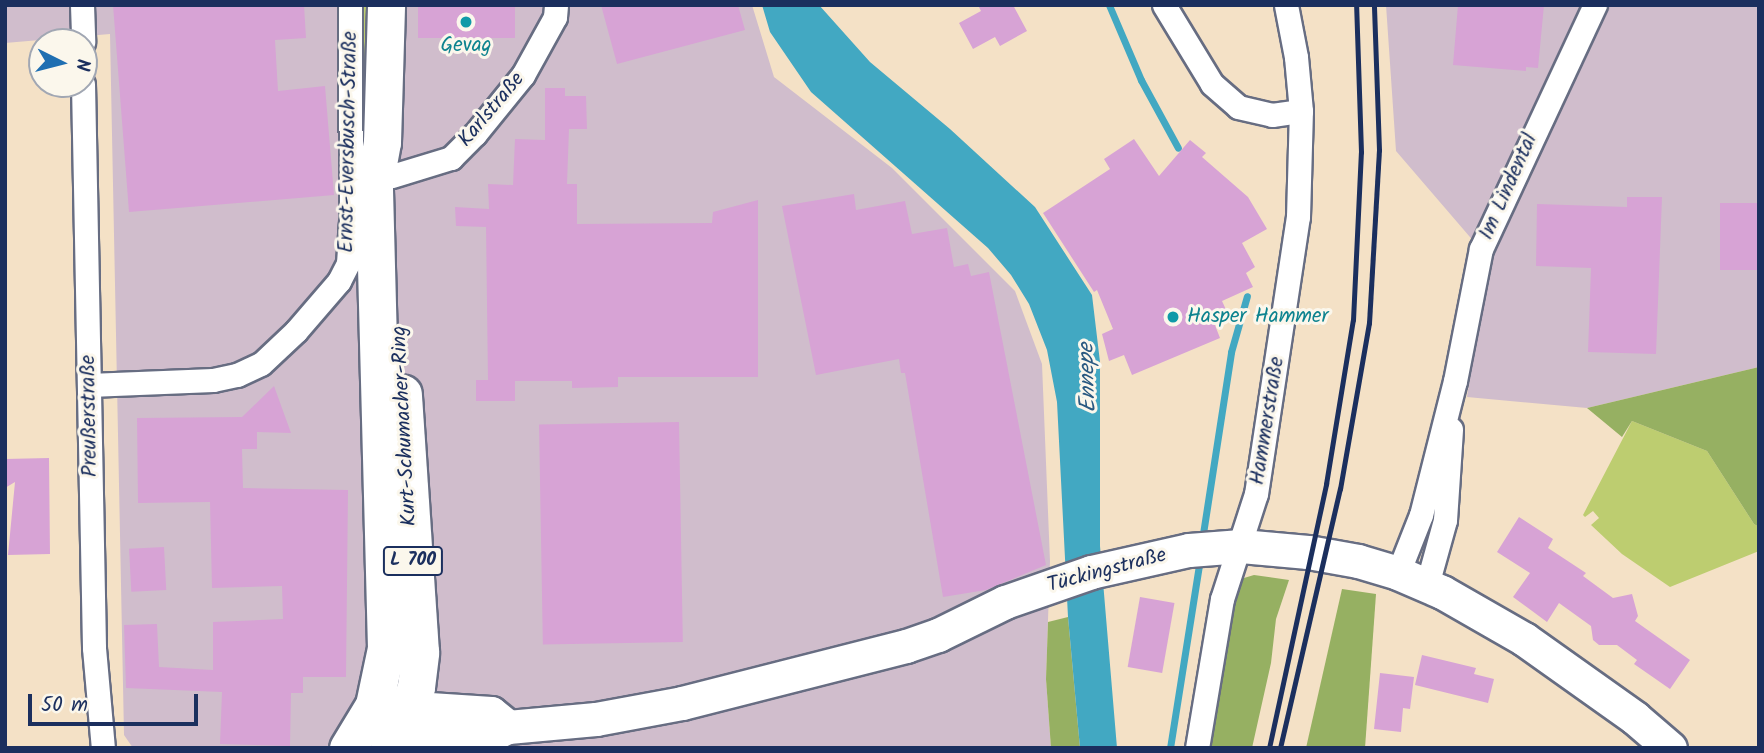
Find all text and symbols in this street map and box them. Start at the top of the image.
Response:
marker: Gevag [458,14,474,30]
north arrow [28,28,98,98]
street label: Ernst-Eversbusch-Straße [334,31,364,253]
place label: Gevag [441,33,491,59]
text: N [66,57,97,73]
street label: Karlstraße [453,67,531,153]
street label: Im Lindental [1474,130,1544,244]
place label: Hasper Hammer [1187,304,1328,330]
marker: Hasper Hammer [1165,309,1181,325]
street label: Kurt-Schumacher-Ring [387,325,423,527]
water label: Ennepe [1073,343,1103,413]
street label: Preußerstraße [76,355,104,477]
street label: Hammerstraße [1245,355,1291,487]
street label: Tückingstraße [1045,543,1169,599]
road number: L 700 [382,546,444,576]
scale bar [32,680,201,724]
text: 50 m [41,689,88,722]

